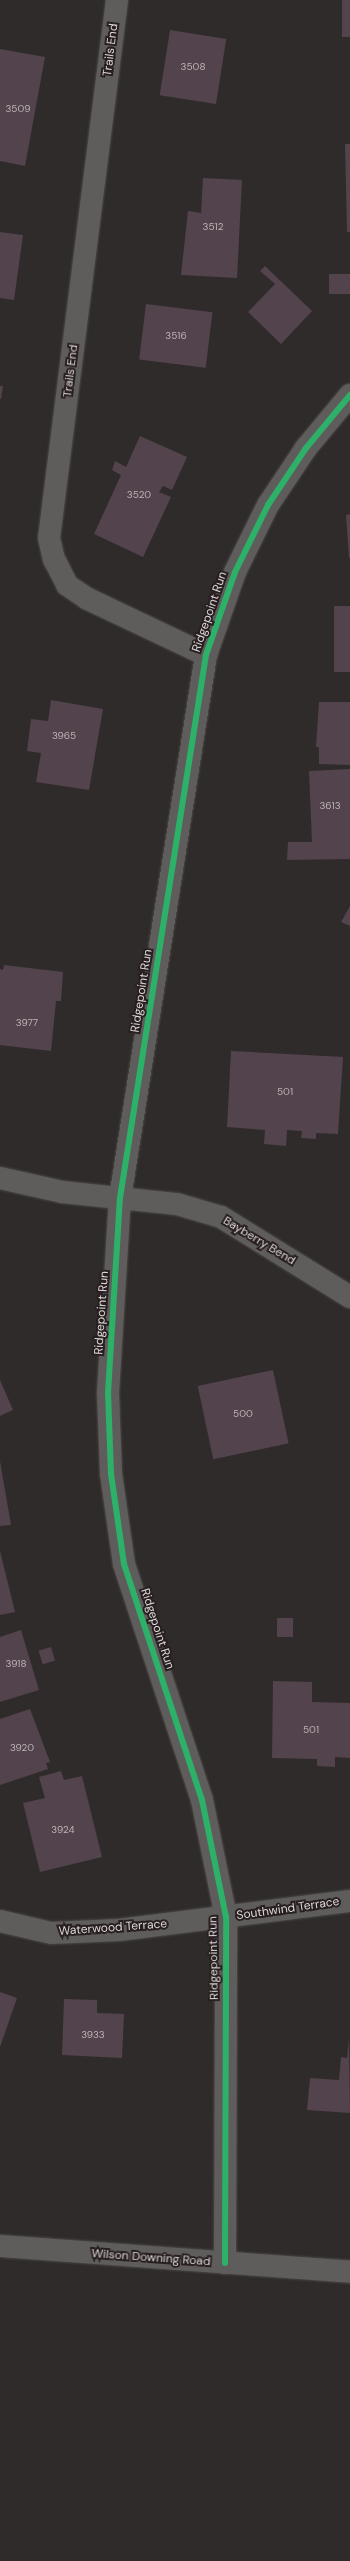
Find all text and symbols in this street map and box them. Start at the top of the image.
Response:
street label: Trails End [101,23,121,77]
house number: 3508 [181,61,205,73]
house number: 3509 [5,103,31,115]
house number: 3512 [203,221,223,233]
house number: 3516 [165,330,187,342]
street label: Trails End [61,344,81,398]
house number: 3520 [127,489,151,501]
street label: Ridgepoint Run [190,570,230,654]
house number: 3965 [52,730,76,742]
house number: 3613 [319,800,341,812]
street label: Ridgepoint Run [128,948,156,1034]
house number: 3977 [16,1017,38,1029]
house number: 501 [277,1086,293,1098]
street label: Bayberry Bend [220,1214,298,1268]
street label: Ridgepoint Run [92,1271,112,1355]
house number: 500 [233,1408,253,1420]
street label: Ridgepoint Run [137,1587,177,1671]
house number: 3918 [6,1658,26,1670]
house number: 501 [303,1724,319,1736]
house number: 3920 [10,1742,34,1754]
house number: 3924 [51,1824,75,1836]
street label: Southwind Terrace [236,1895,340,1923]
street label: Ridgepoint Run [206,1916,222,2000]
street label: Waterwood Terrace [58,1917,168,1939]
house number: 3933 [81,2029,105,2041]
street label: Wilson Downing Road [91,2247,211,2269]

